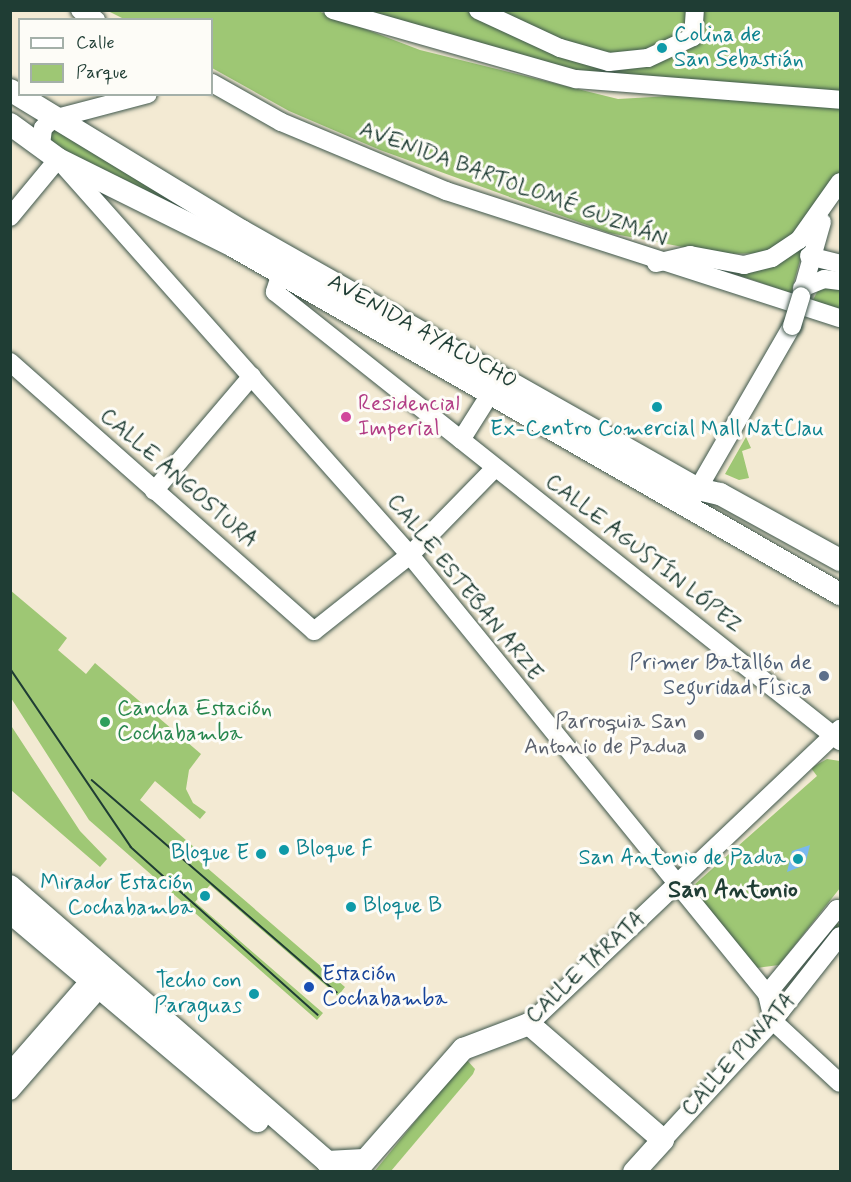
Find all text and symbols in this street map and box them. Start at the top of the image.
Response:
legend [18,18,213,96]
place label: Colina de San Sebastián [674,22,804,74]
text: Calle [76,31,115,55]
marker: Colina de San Sebastián [655,41,669,55]
text: Parque [76,61,128,85]
street label: AVENIDA BARTOLOMÉ GUZMÁN [355,117,671,253]
street label: AVENIDA AYACUCHO [323,269,521,395]
place label: Residencial Imperial [358,391,460,442]
marker: Ex-Centro Comercial Mall NatClau [650,400,664,414]
street label: CALLE ANGOSTURA [94,404,262,554]
marker: Residencial Imperial [339,410,353,424]
place label: Ex-Centro Comercial Mall NatClau [490,417,824,443]
street label: CALLE AGUSTÍN LÓPEZ [539,468,747,640]
street label: CALLE ESTEBAN ARZE [379,488,549,688]
place label: Primer Batallón de Seguridad Física [636,650,812,702]
marker: Primer Batallón de Seguridad Física [817,669,831,683]
place label: Cancha Estación Cochabamba [117,696,269,748]
place label: Parroquia San Antonio de Padua [525,709,687,760]
marker: Cancha Estación Cochabamba [98,715,112,729]
marker: Parroquia San Antonio de Padua [692,728,706,742]
place label: Bloque F [296,837,373,863]
place label: Bloque E [171,841,249,867]
marker: Bloque F [277,843,291,857]
place label: San Antonio de Padua [582,846,786,872]
marker: Bloque E [254,847,268,861]
marker: San Antonio de Padua [791,852,805,866]
place label: Mirador Estación Cochabamba [40,870,193,921]
district label: San Antonio [670,877,796,905]
marker: Mirador Estación Cochabamba [198,889,212,903]
place label: Bloque B [363,894,442,920]
marker: Bloque B [344,900,358,914]
street label: CALLE TARATA [521,906,651,1030]
place label: Estación Cochabamba [322,961,448,1012]
place label: Techo con Paraguas [154,968,242,1020]
marker: Estación Cochabamba [300,978,318,996]
marker: Techo con Paraguas [247,987,261,1001]
street label: CALLE PUNATA [676,988,802,1122]

